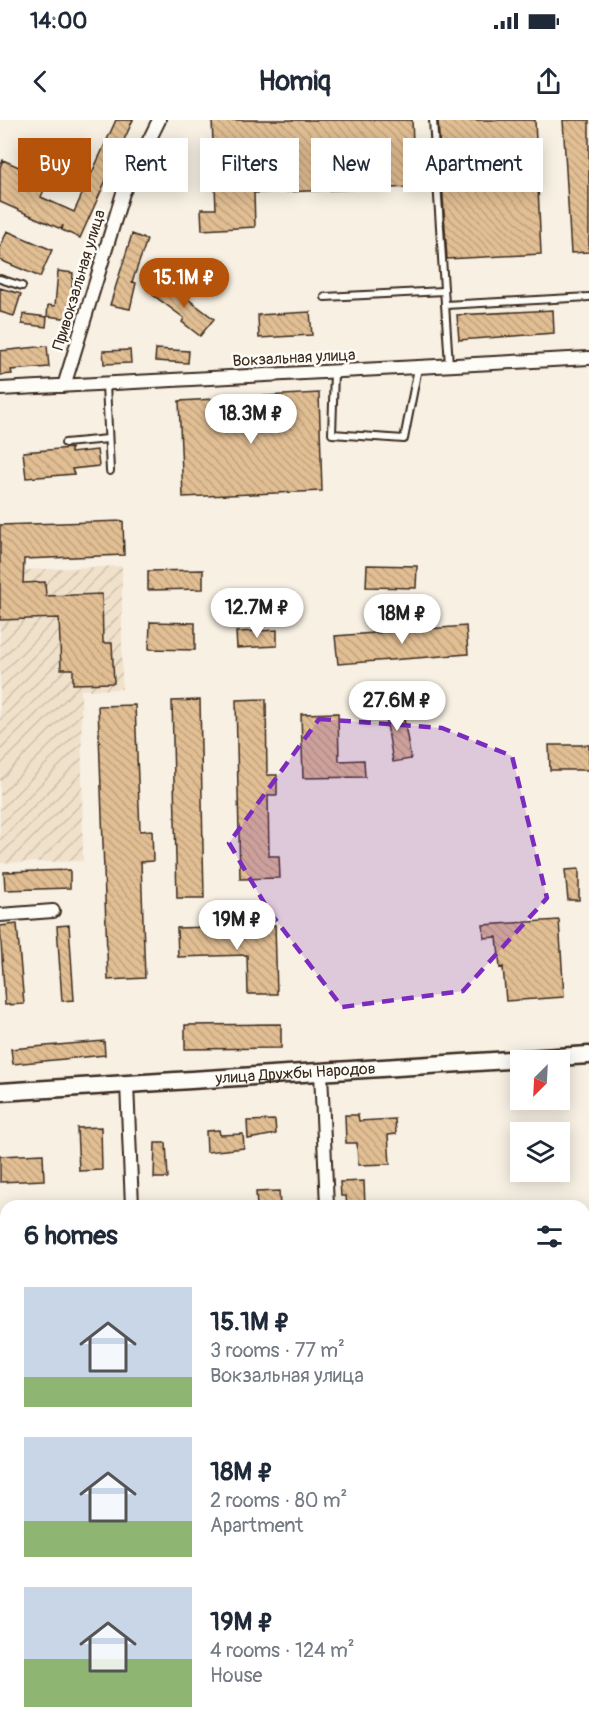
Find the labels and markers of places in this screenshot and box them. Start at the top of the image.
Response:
pin: 15.1M ₽ [129,258,239,309]
pin: 18.3M ₽ [196,394,306,445]
pin: 12.7M ₽ [202,588,312,639]
pin: 18M ₽ [360,594,444,645]
pin: 27.6M ₽ [342,681,452,732]
pin: 19M ₽ [195,900,279,951]

